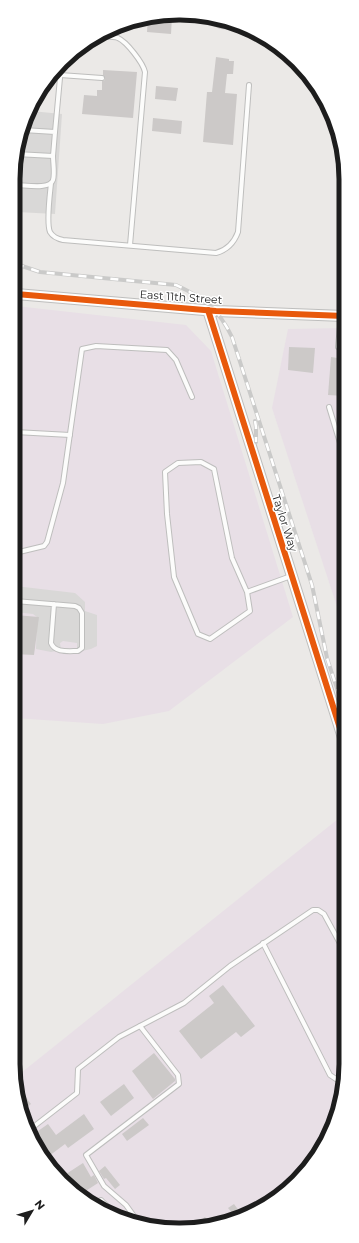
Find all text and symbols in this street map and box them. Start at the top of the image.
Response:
street label: East 11th Street [139,287,223,307]
street label: Taylor Way [269,493,301,553]
north arrow [12,1191,52,1231]
text: N [32,1197,48,1213]

